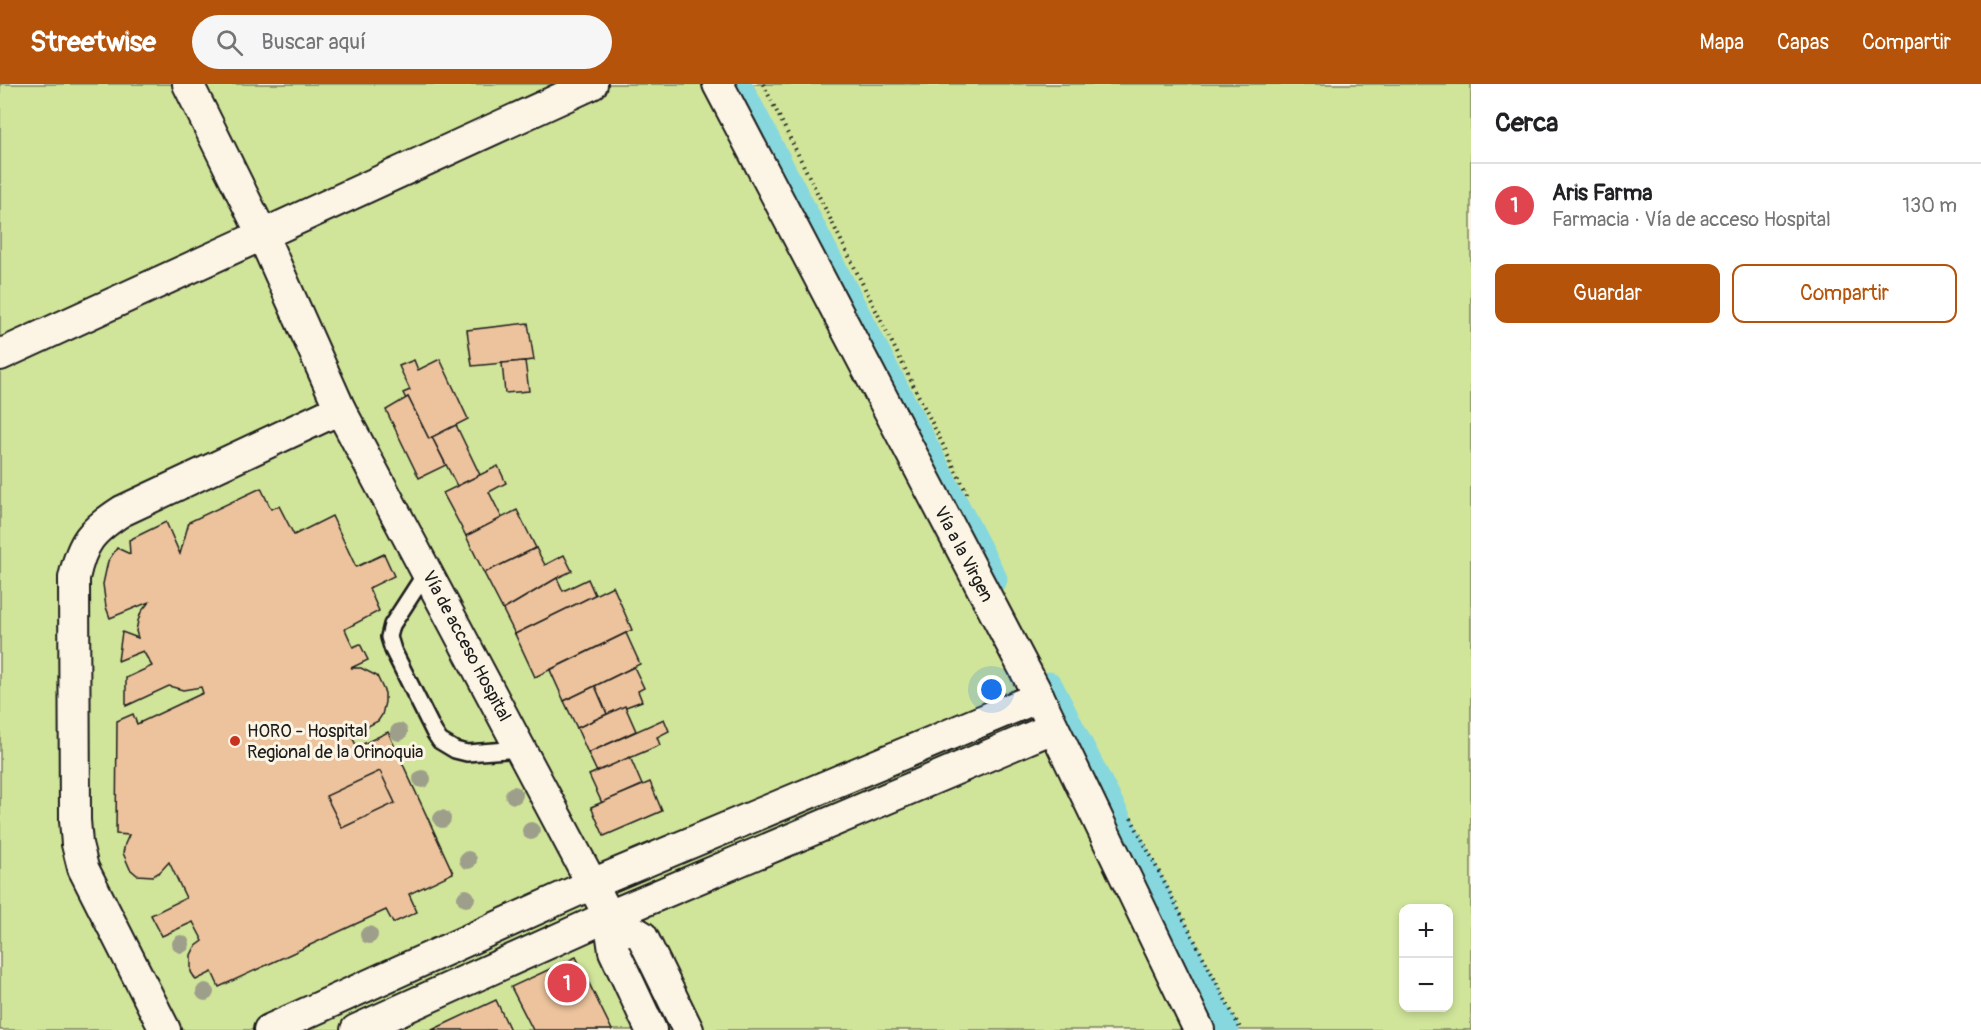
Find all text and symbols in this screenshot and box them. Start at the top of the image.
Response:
search box [192,15,612,69]
text: Streetwise [30,25,156,60]
icon: search [213,26,246,59]
text: Buscar aquí [261,28,366,56]
text: Mapa [1700,29,1744,56]
text: Capas [1777,29,1829,56]
text: Compartir [1862,29,1951,56]
text: Cerca [1495,107,1558,139]
text: Aris Farma [1552,179,1652,207]
text: 1 [1511,193,1518,218]
text: 130 m [1902,193,1957,218]
text: Farmacia · Vía de acceso Hospital [1552,207,1831,232]
button: Guardar [1495,264,1720,323]
button: Compartir [1732,264,1957,323]
street label: Vía a la Virgen [929,502,998,606]
street label: Vía de acceso Hospital [417,567,516,726]
your location [977,675,1006,704]
place label: HORO - Hospital Regional de la Orinoquia [247,720,423,764]
marker: HORO - Hospital Regional de la Orinoquia [228,734,242,748]
map controls [1399,904,1453,1012]
button: + [1399,904,1453,958]
button: − [1399,958,1453,1012]
pin: 1 [548,960,586,1006]

